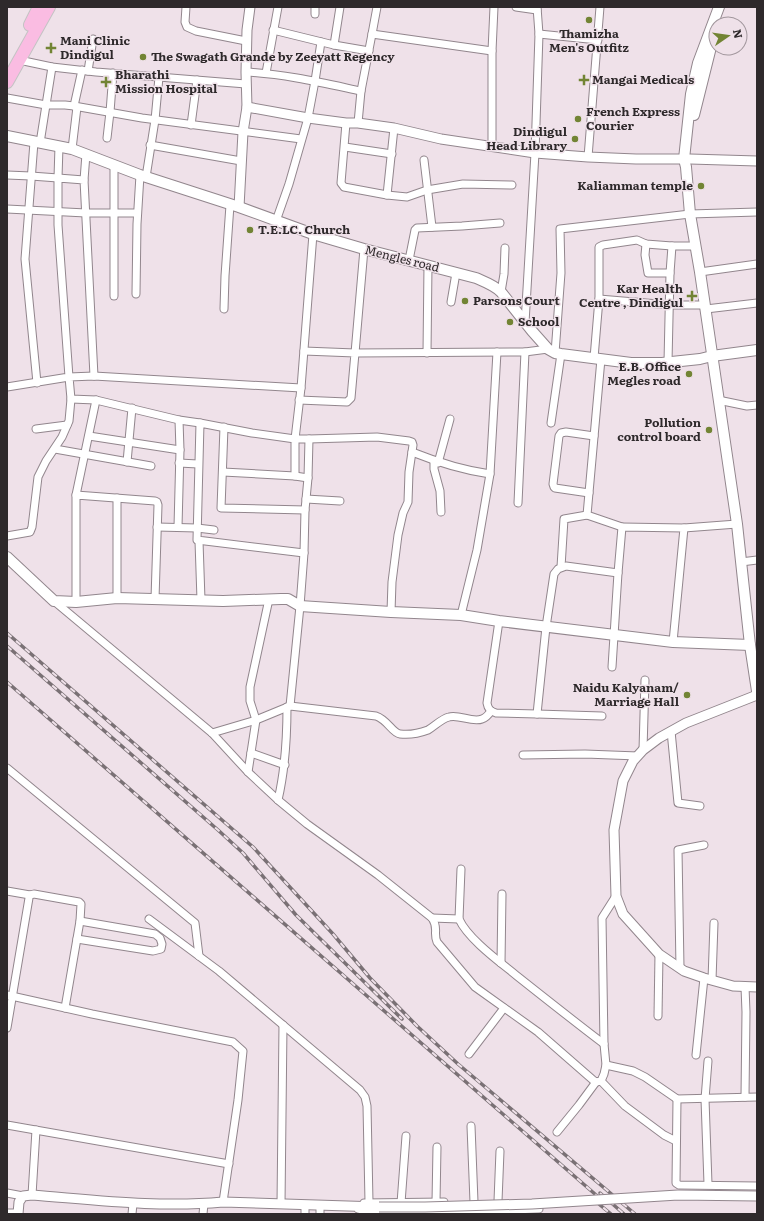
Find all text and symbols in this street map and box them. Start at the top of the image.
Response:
marker: Thamizha Men's Outfitz [584,15,594,25]
north arrow [708,16,748,56]
place label: Thamizha Men's Outfitz [549,24,630,56]
text: N [730,27,748,40]
place label: Mani Clinic Dindigul [60,31,130,63]
marker: Mani Clinic Dindigul [45,42,57,54]
place label: The Swagath Grande by Zeeyatt Regency [151,47,395,65]
marker: The Swagath Grande by Zeeyatt Regency [138,52,148,62]
place label: Bharathi Mission Hospital [115,65,218,97]
place label: Mangai Medicals [592,70,694,88]
marker: Mangai Medicals [579,75,589,85]
marker: Bharathi Mission Hospital [100,76,112,88]
place label: French Express Courier [586,102,680,134]
marker: French Express Courier [573,114,583,124]
place label: Dindigul Head Library [486,122,568,154]
marker: Dindigul Head Library [570,134,580,144]
place label: Kaliamman temple [577,176,693,194]
marker: Kaliamman temple [696,181,706,191]
place label: T.E.LC. Church [258,220,350,238]
marker: T.E.LC. Church [245,225,255,235]
street label: Mengles road [363,240,442,276]
place label: Kar Health Centre , Dindigul [579,279,684,311]
marker: Kar Health Centre , Dindigul [686,290,698,302]
place label: Parsons Court [473,291,560,309]
marker: Parsons Court [460,296,470,306]
place label: School [518,312,560,330]
marker: School [505,317,515,327]
place label: E.B. Office Megles road [607,357,681,389]
marker: E.B. Office Megles road [684,369,694,379]
place label: Pollution control board [617,413,702,445]
marker: Pollution control board [704,425,714,435]
place label: Naidu Kalyanam/ Marriage Hall [573,678,680,710]
marker: Naidu Kalyanam/ Marriage Hall [682,690,692,700]

